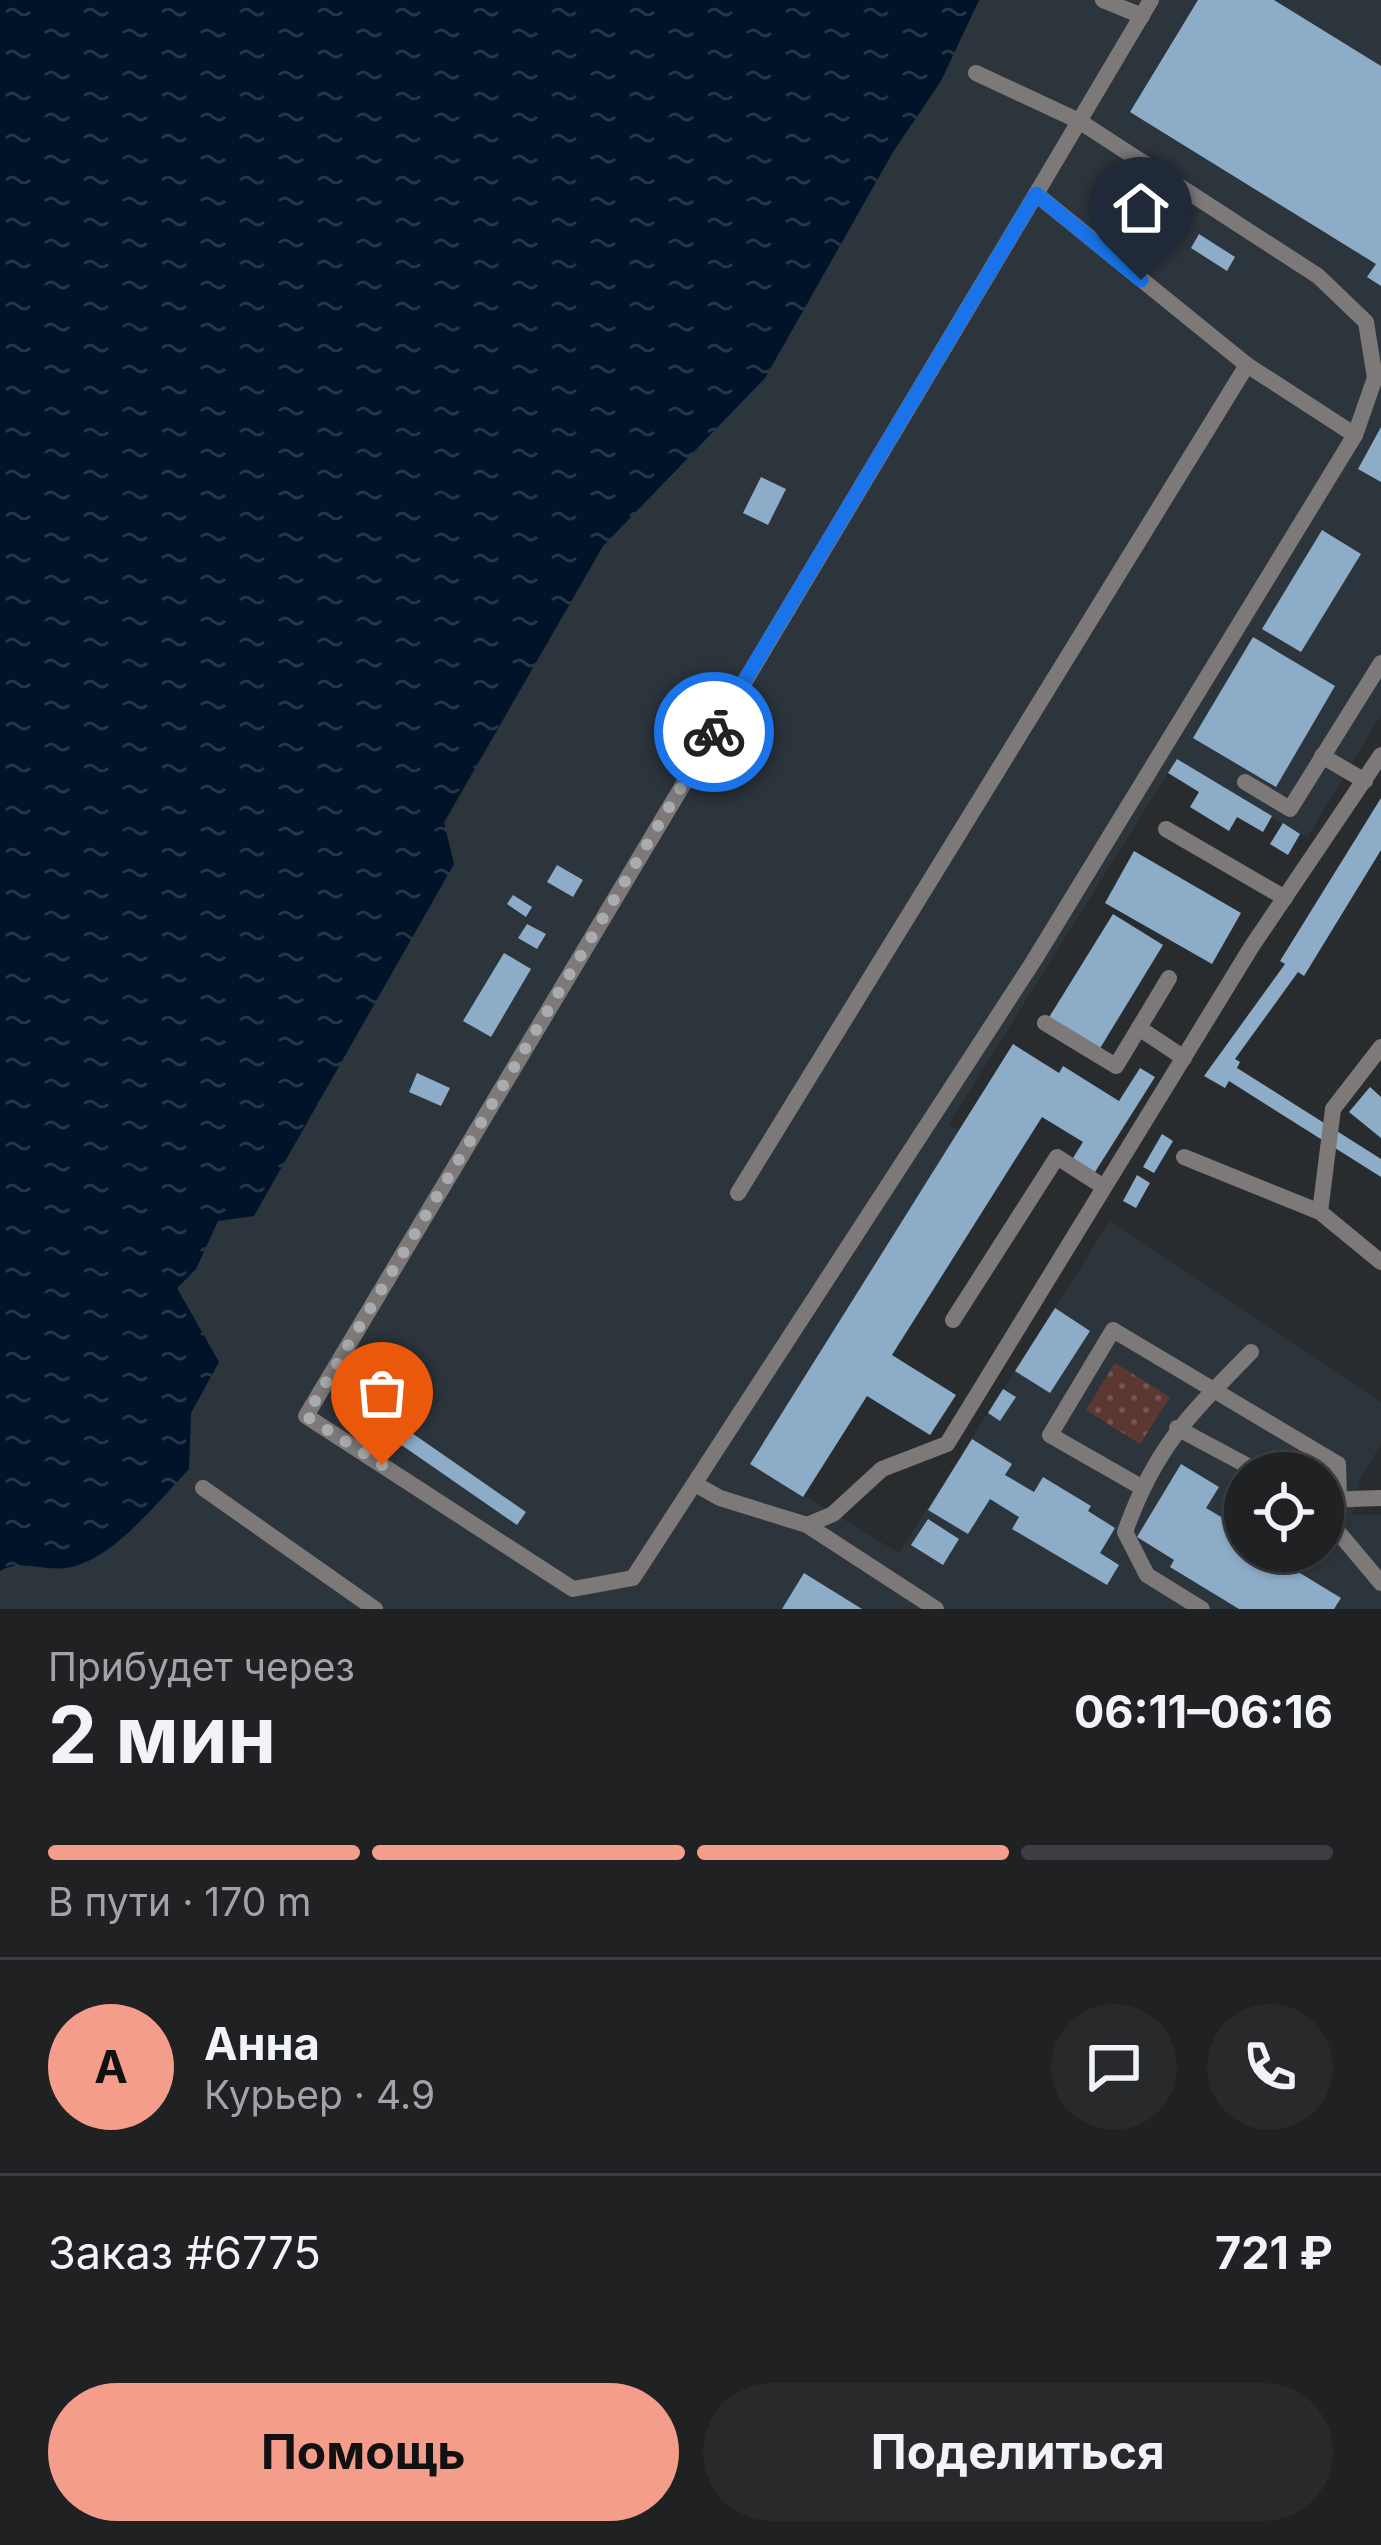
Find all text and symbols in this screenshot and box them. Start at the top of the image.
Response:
pin [1090,157,1192,280]
icon: home [1108,175,1174,241]
courier [654,672,774,792]
icon: bike [681,699,747,765]
pin [331,1342,433,1465]
icon: bag [349,1360,415,1426]
map controls [1224,1452,1344,1572]
button: locate [1224,1452,1344,1572]
text: Прибудет через [48,1643,355,1690]
text: 06:11–06:16 [1074,1684,1333,1739]
text: 2 мин [48,1687,276,1782]
text: В пути · 170 m [48,1878,311,1925]
button: chat [1051,2004,1177,2130]
button: phone [1207,2004,1333,2130]
text: Анна [204,2016,320,2071]
text: А [94,2039,128,2094]
text: Курьер · 4.9 [204,2071,435,2118]
text: Заказ #6775 [48,2225,321,2280]
text: 721 ₽ [1215,2225,1333,2280]
button: Помощь [48,2383,679,2521]
button: Поделиться [703,2383,1333,2521]

